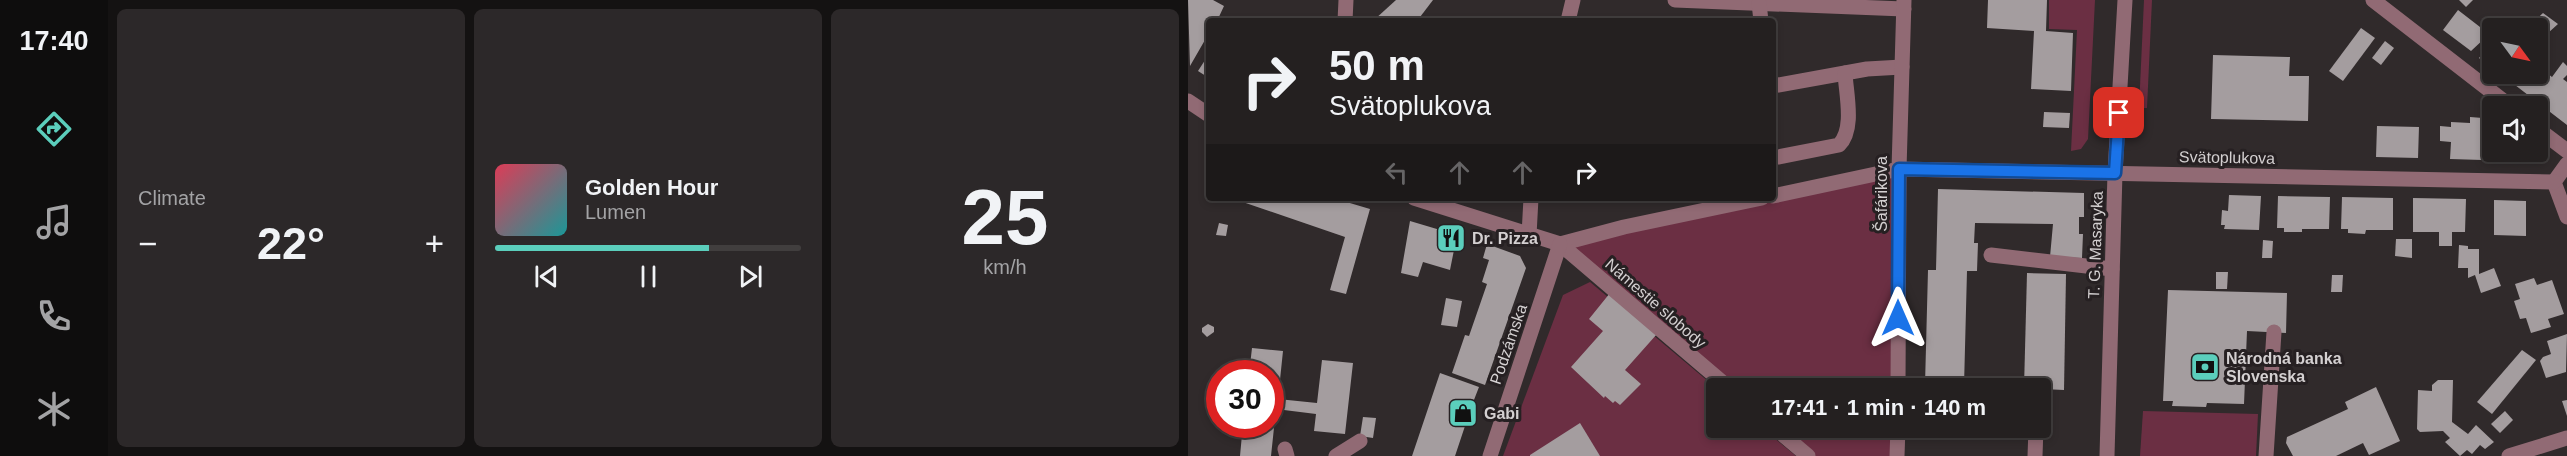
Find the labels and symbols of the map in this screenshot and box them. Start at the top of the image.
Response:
north arrow [2482,18,2548,84]
pin [2093,87,2144,138]
street label: Svätoplukova [2179,148,2275,167]
street label: Šafárikova [1872,156,1890,232]
street label: T. G. Masaryka [2085,191,2106,299]
restaurant icon: Dr. Pizza [1435,222,1467,254]
place label: Dr. Pizza [1472,230,1538,247]
street label: Námestie slobody [1602,255,1709,352]
position arrow [1866,286,1930,350]
street label: Podzámska [1487,302,1530,386]
place label: Národná banka Slovenska [2226,350,2342,385]
bank icon: Národná banka Slovenska [2189,351,2221,383]
speed limit sign: 30 [1206,360,1284,438]
shop icon: Gabi [1447,397,1479,429]
place label: Gabi [1484,405,1520,422]

